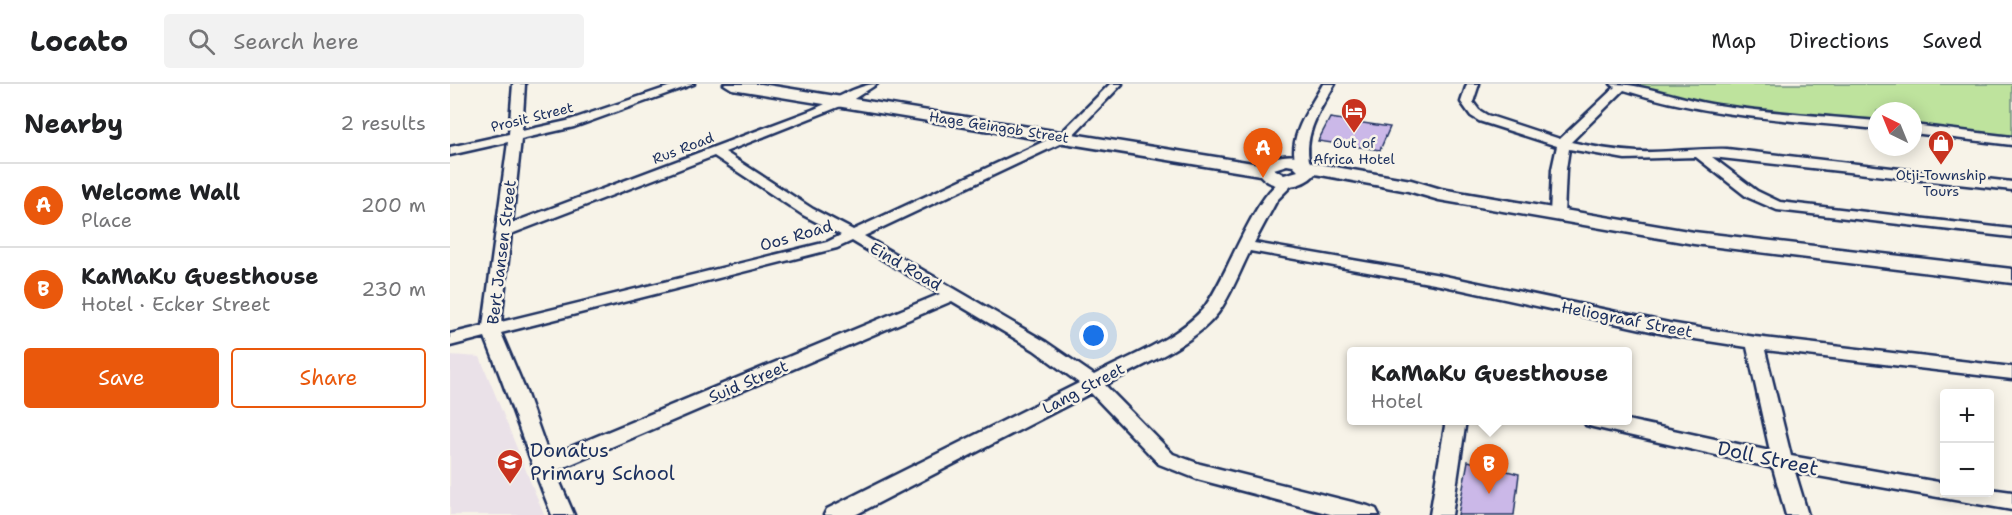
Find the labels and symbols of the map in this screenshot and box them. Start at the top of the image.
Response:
hotel icon: Out of Africa Hotel [1339,96,1369,134]
street label: Prosit Street [489,98,575,136]
north arrow [1868,102,1922,156]
street label: Hage Geingob Street [928,107,1070,147]
street label: Rus Road [650,128,716,168]
pin: A [1244,128,1282,178]
shop icon: Otji-Township Tours [1926,128,1956,166]
place label: Out of Africa Hotel [1313,134,1395,168]
place label: Otji-Township Tours [1896,166,1986,200]
street label: Bert Jansen Street [482,179,521,326]
street label: Oos Road [757,215,835,256]
street label: Eind Road [866,237,946,295]
street label: Heliograaf Street [1559,296,1694,343]
your location [1079,321,1108,350]
street label: Suid Street [705,355,791,408]
street label: Lang Street [1038,358,1128,419]
street label: Doll Street [1715,435,1821,481]
place label: Donatus Primary School [530,437,675,486]
pin: B [1470,444,1508,494]
school or university icon: Donatus Primary School [495,447,525,485]

